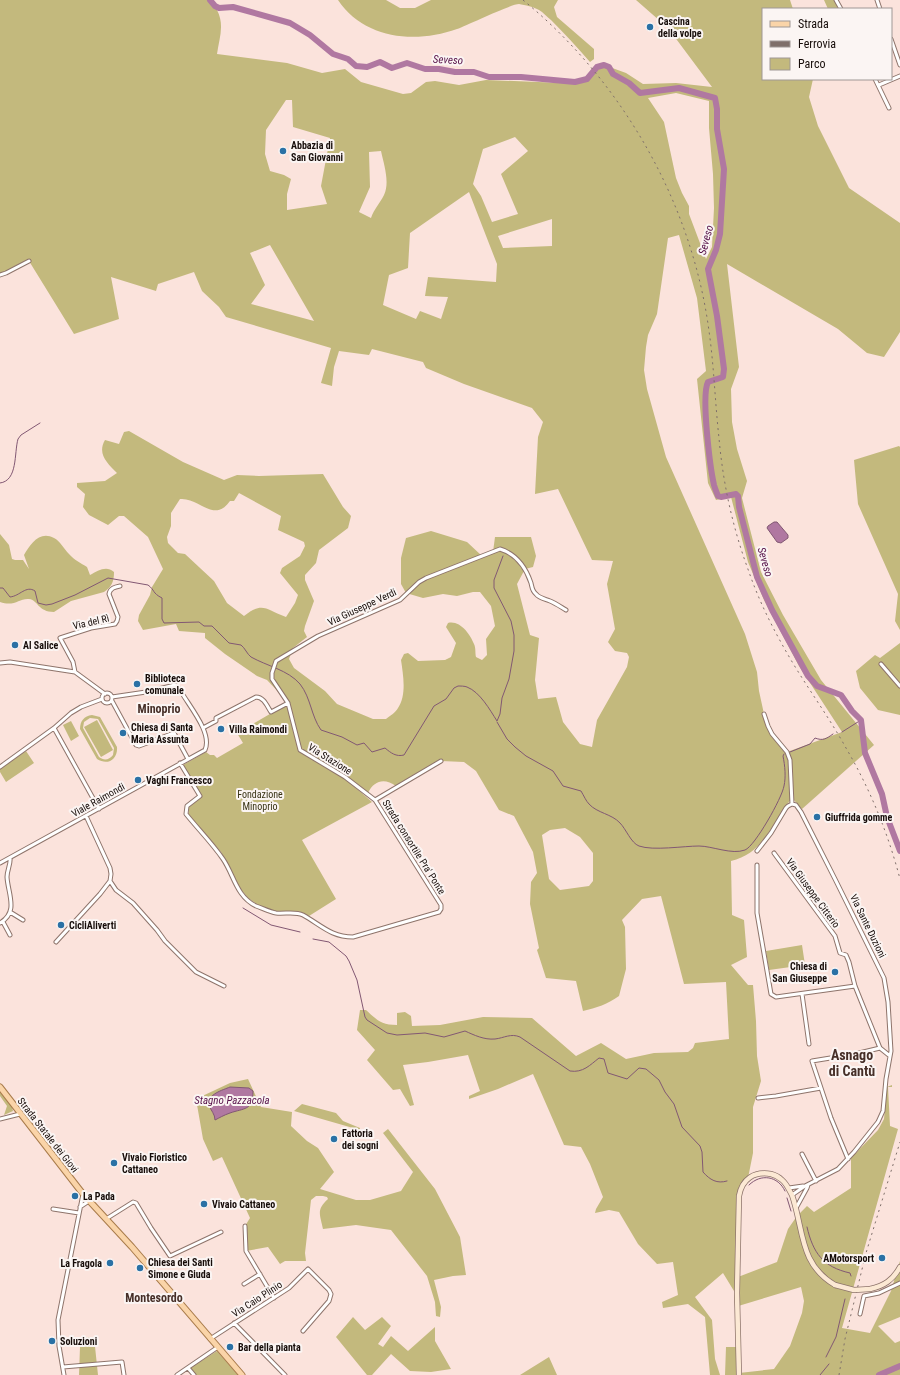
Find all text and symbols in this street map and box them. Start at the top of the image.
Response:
legend [762,8,892,80]
place label: Cascina della volpe [658,16,702,39]
text: Strada [798,17,829,31]
marker: Cascina della volpe [645,22,655,32]
text: Ferrovia [798,37,836,51]
water label: Seveso [433,53,463,67]
text: Parco [798,57,825,71]
place label: Abbazia di San Giovanni [291,140,343,163]
marker: Abbazia di San Giovanni [278,146,288,156]
water label: Seveso [696,224,716,256]
water label: Seveso [755,546,775,578]
street label: Via Giuseppe Verdi [326,586,398,628]
street label: Via del Rì [72,612,110,632]
marker: Al Salice [10,640,20,650]
place label: Al Salice [23,640,59,651]
place label: Biblioteca comunale [145,673,186,696]
marker: Biblioteca comunale [132,679,142,689]
district label: Minoprio [138,702,180,716]
place label: Chiesa di Santa Maria Assunta [131,722,193,745]
marker: Villa Raimondi [216,724,226,734]
place label: Villa Raimondi [229,724,287,735]
marker: Chiesa di Santa Maria Assunta [118,728,128,738]
street label: Via Stazione [306,741,354,777]
marker: Vaghi Francesco [133,775,143,785]
place label: Vaghi Francesco [146,775,212,786]
street label: Viale Raimondi [70,781,126,819]
park label: Fondazione Minoprio [237,789,283,812]
street label: Strada consortile Pra' Ponte [380,798,448,897]
marker: Giuffrida gomme [812,812,822,822]
place label: Giuffrida gomme [825,812,892,823]
street label: Via Giuseppe Citterio [784,856,842,930]
street label: Via Sante Duzioni [848,893,888,959]
marker: CicliAliverti [56,920,66,930]
place label: CicliAliverti [69,920,116,931]
place label: Chiesa di San Giuseppe [772,961,827,984]
marker: Chiesa di San Giuseppe [830,967,840,977]
district label: Asnago di Cantù [829,1047,875,1079]
water label: Stagno Pazzacola [194,1094,270,1107]
street label: Strada Statale dei Giovi [15,1095,81,1175]
place label: Fattoria dei sogni [342,1128,379,1151]
marker: Fattoria dei sogni [329,1134,339,1144]
place label: Vivaio Fioristico Cattaneo [122,1152,187,1175]
marker: Vivaio Fioristico Cattaneo [109,1158,119,1168]
marker: La Pada [70,1191,80,1201]
place label: La Pada [83,1191,115,1202]
marker: Vivaio Cattaneo [199,1199,209,1209]
place label: Vivaio Cattaneo [212,1199,275,1210]
place label: AMotorsport [823,1253,874,1264]
marker: AMotorsport [877,1253,887,1263]
place label: Chiesa dei Santi Simone e Giuda [148,1257,213,1280]
place label: La Fragola [60,1258,102,1269]
marker: La Fragola [105,1258,115,1268]
marker: Chiesa dei Santi Simone e Giuda [135,1263,145,1273]
street label: Via Caio Plinio [230,1279,284,1319]
district label: Montesordo [125,1291,183,1305]
marker: Soluzioni [47,1336,57,1346]
place label: Soluzioni [60,1336,97,1347]
marker: Bar della pianta [225,1342,235,1352]
place label: Bar della pianta [238,1342,301,1353]

